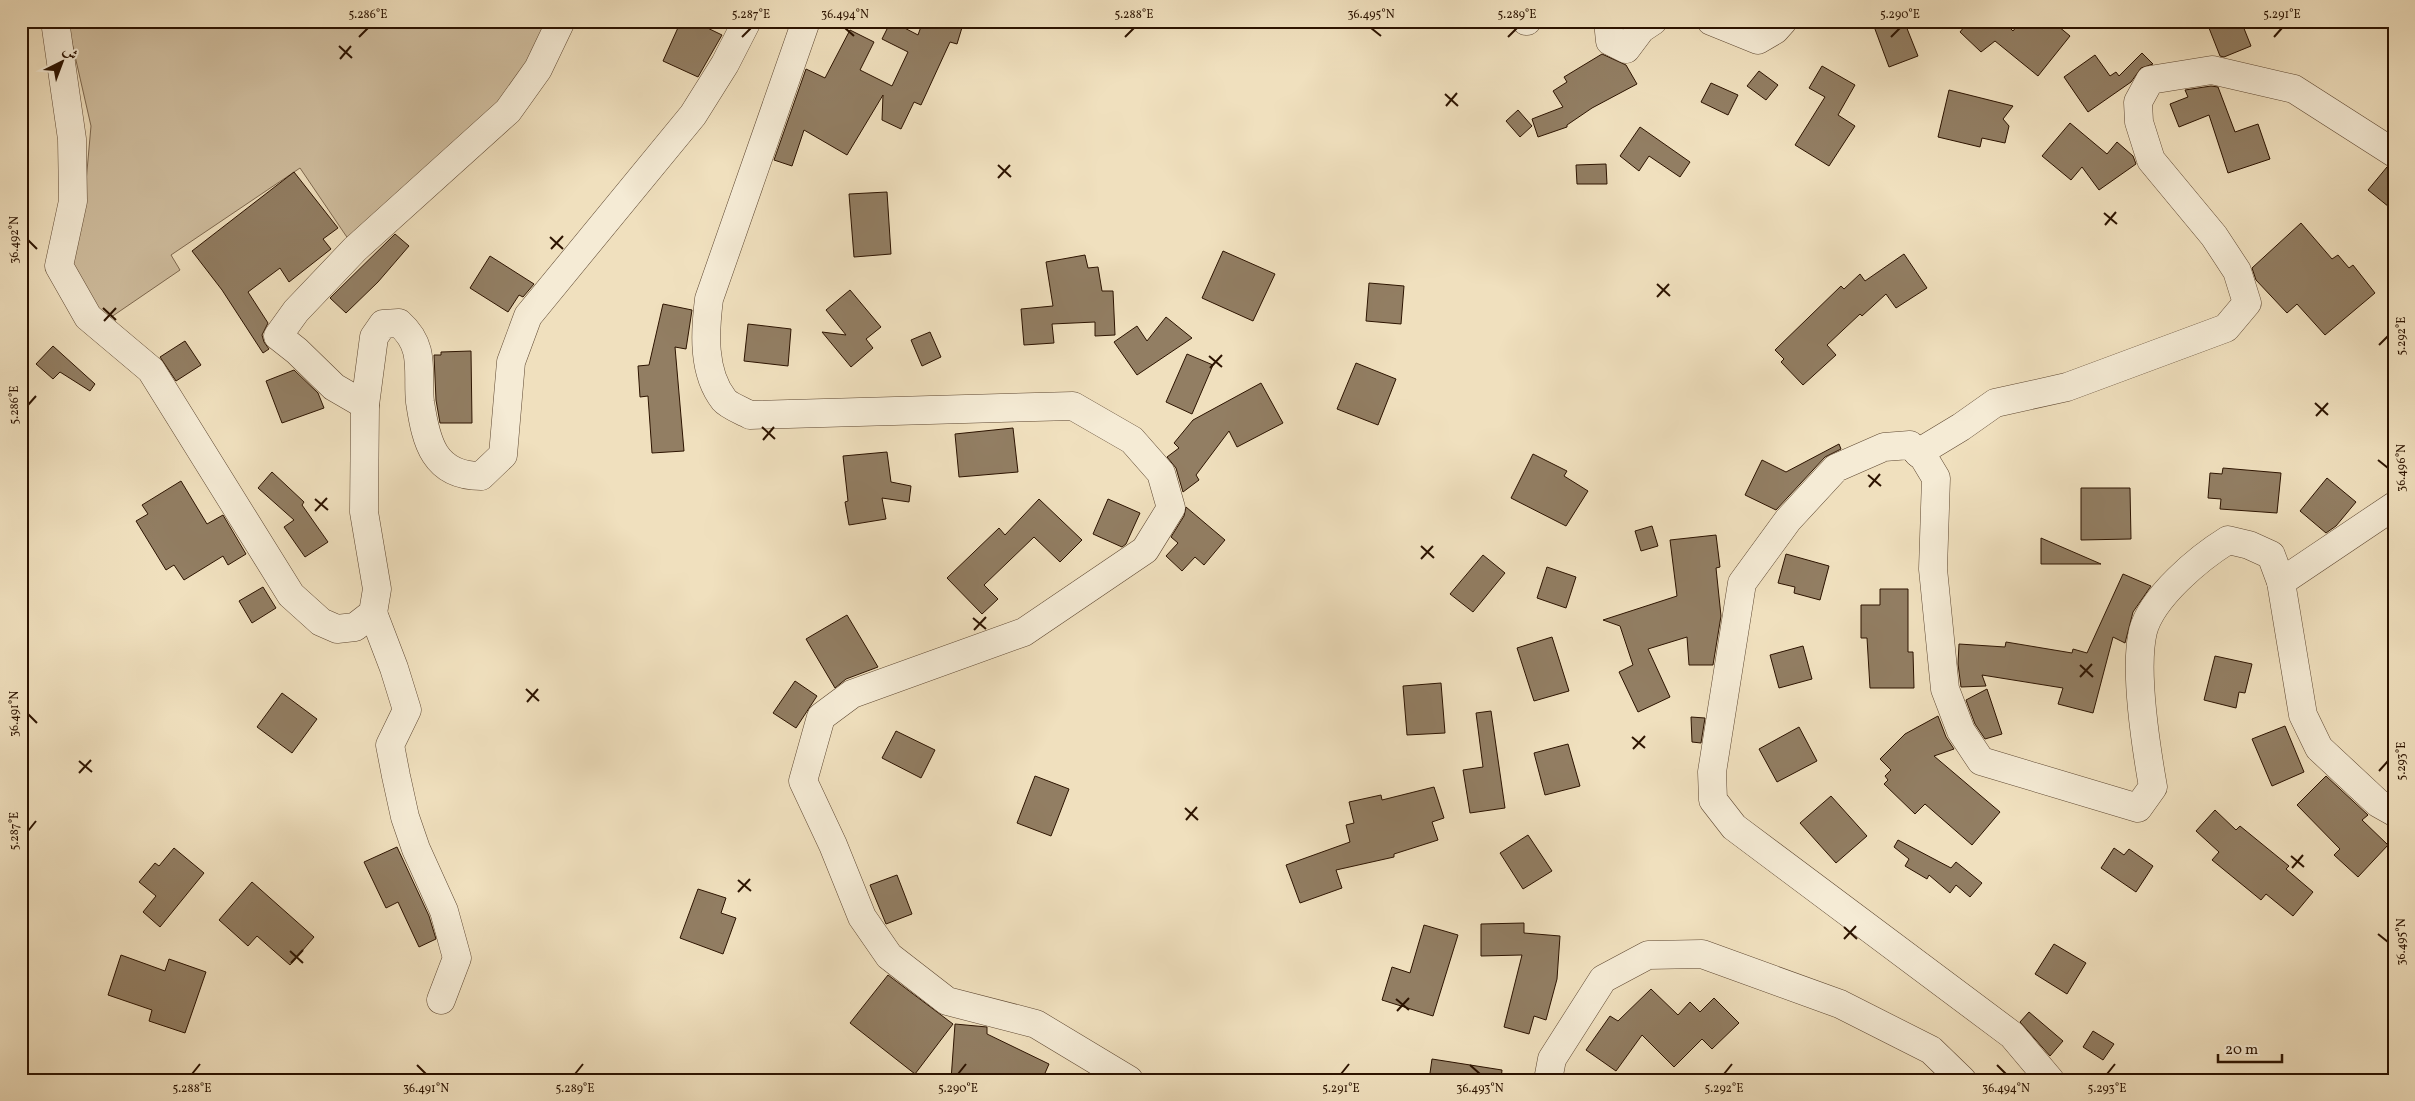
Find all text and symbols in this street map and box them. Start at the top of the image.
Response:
text: 5.286°E [349,7,387,23]
text: 5.287°E [732,7,770,23]
text: 36.494°N [821,7,869,23]
text: 5.288°E [1115,7,1153,23]
text: 36.495°N [1347,7,1395,23]
text: 5.289°E [1498,7,1536,23]
text: 5.290°E [1880,7,1920,23]
text: 5.291°E [2263,7,2301,23]
north arrow [38,38,88,88]
text: ش [58,42,81,65]
text: 36.492°N [7,216,23,264]
text: 5.292°E [2394,316,2410,356]
text: 5.286°E [7,386,23,424]
text: 36.496°N [2394,444,2410,492]
text: 36.491°N [7,691,23,737]
text: 5.293°E [2394,742,2410,780]
text: 5.287°E [7,812,23,850]
text: 36.495°N [2394,918,2410,966]
scale bar [2218,1031,2281,1063]
text: 20 m [2225,1040,2258,1061]
text: 5.288°E [173,1081,211,1097]
text: 36.491°N [403,1081,449,1097]
text: 5.289°E [556,1081,594,1097]
text: 5.290°E [938,1081,978,1097]
text: 5.291°E [1322,1081,1360,1097]
text: 36.493°N [1456,1081,1504,1097]
text: 5.292°E [1704,1081,1744,1097]
text: 36.494°N [1982,1081,2030,1097]
text: 5.293°E [2088,1081,2126,1097]

